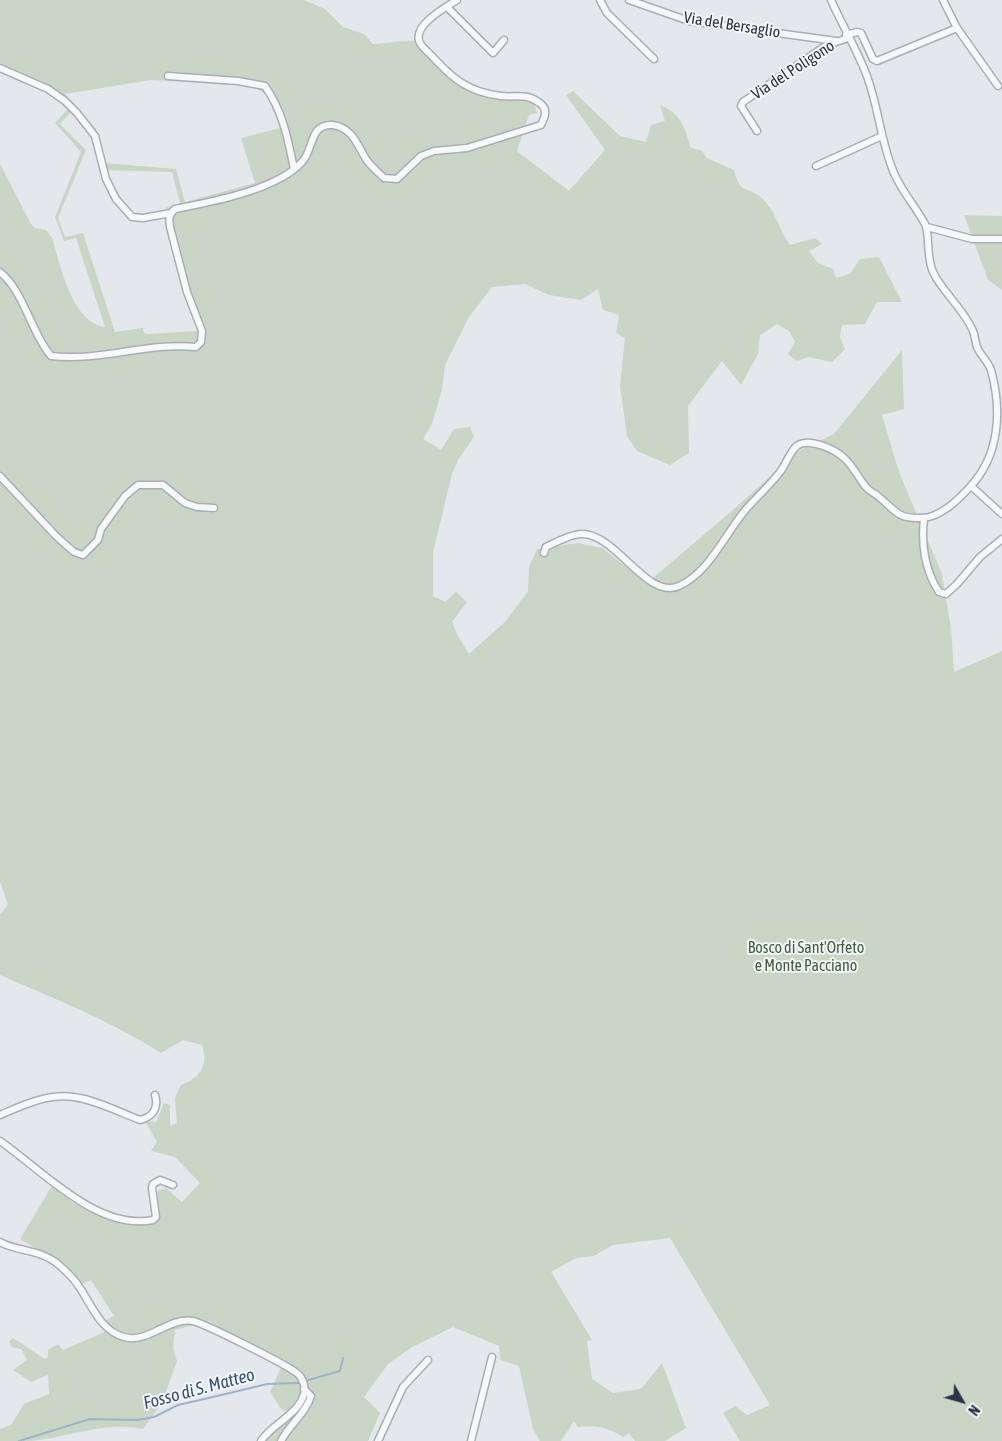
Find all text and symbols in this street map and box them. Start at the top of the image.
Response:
street label: Via del Bersaglio [682,8,782,42]
street label: Via del Poligono [748,36,838,104]
park label: Bosco di Sant'Orfeto e Monte Pacciano [748,938,864,976]
water label: Fosso di S. Matteo [141,1364,257,1414]
north arrow [937,1376,987,1426]
text: N [965,1402,983,1418]

